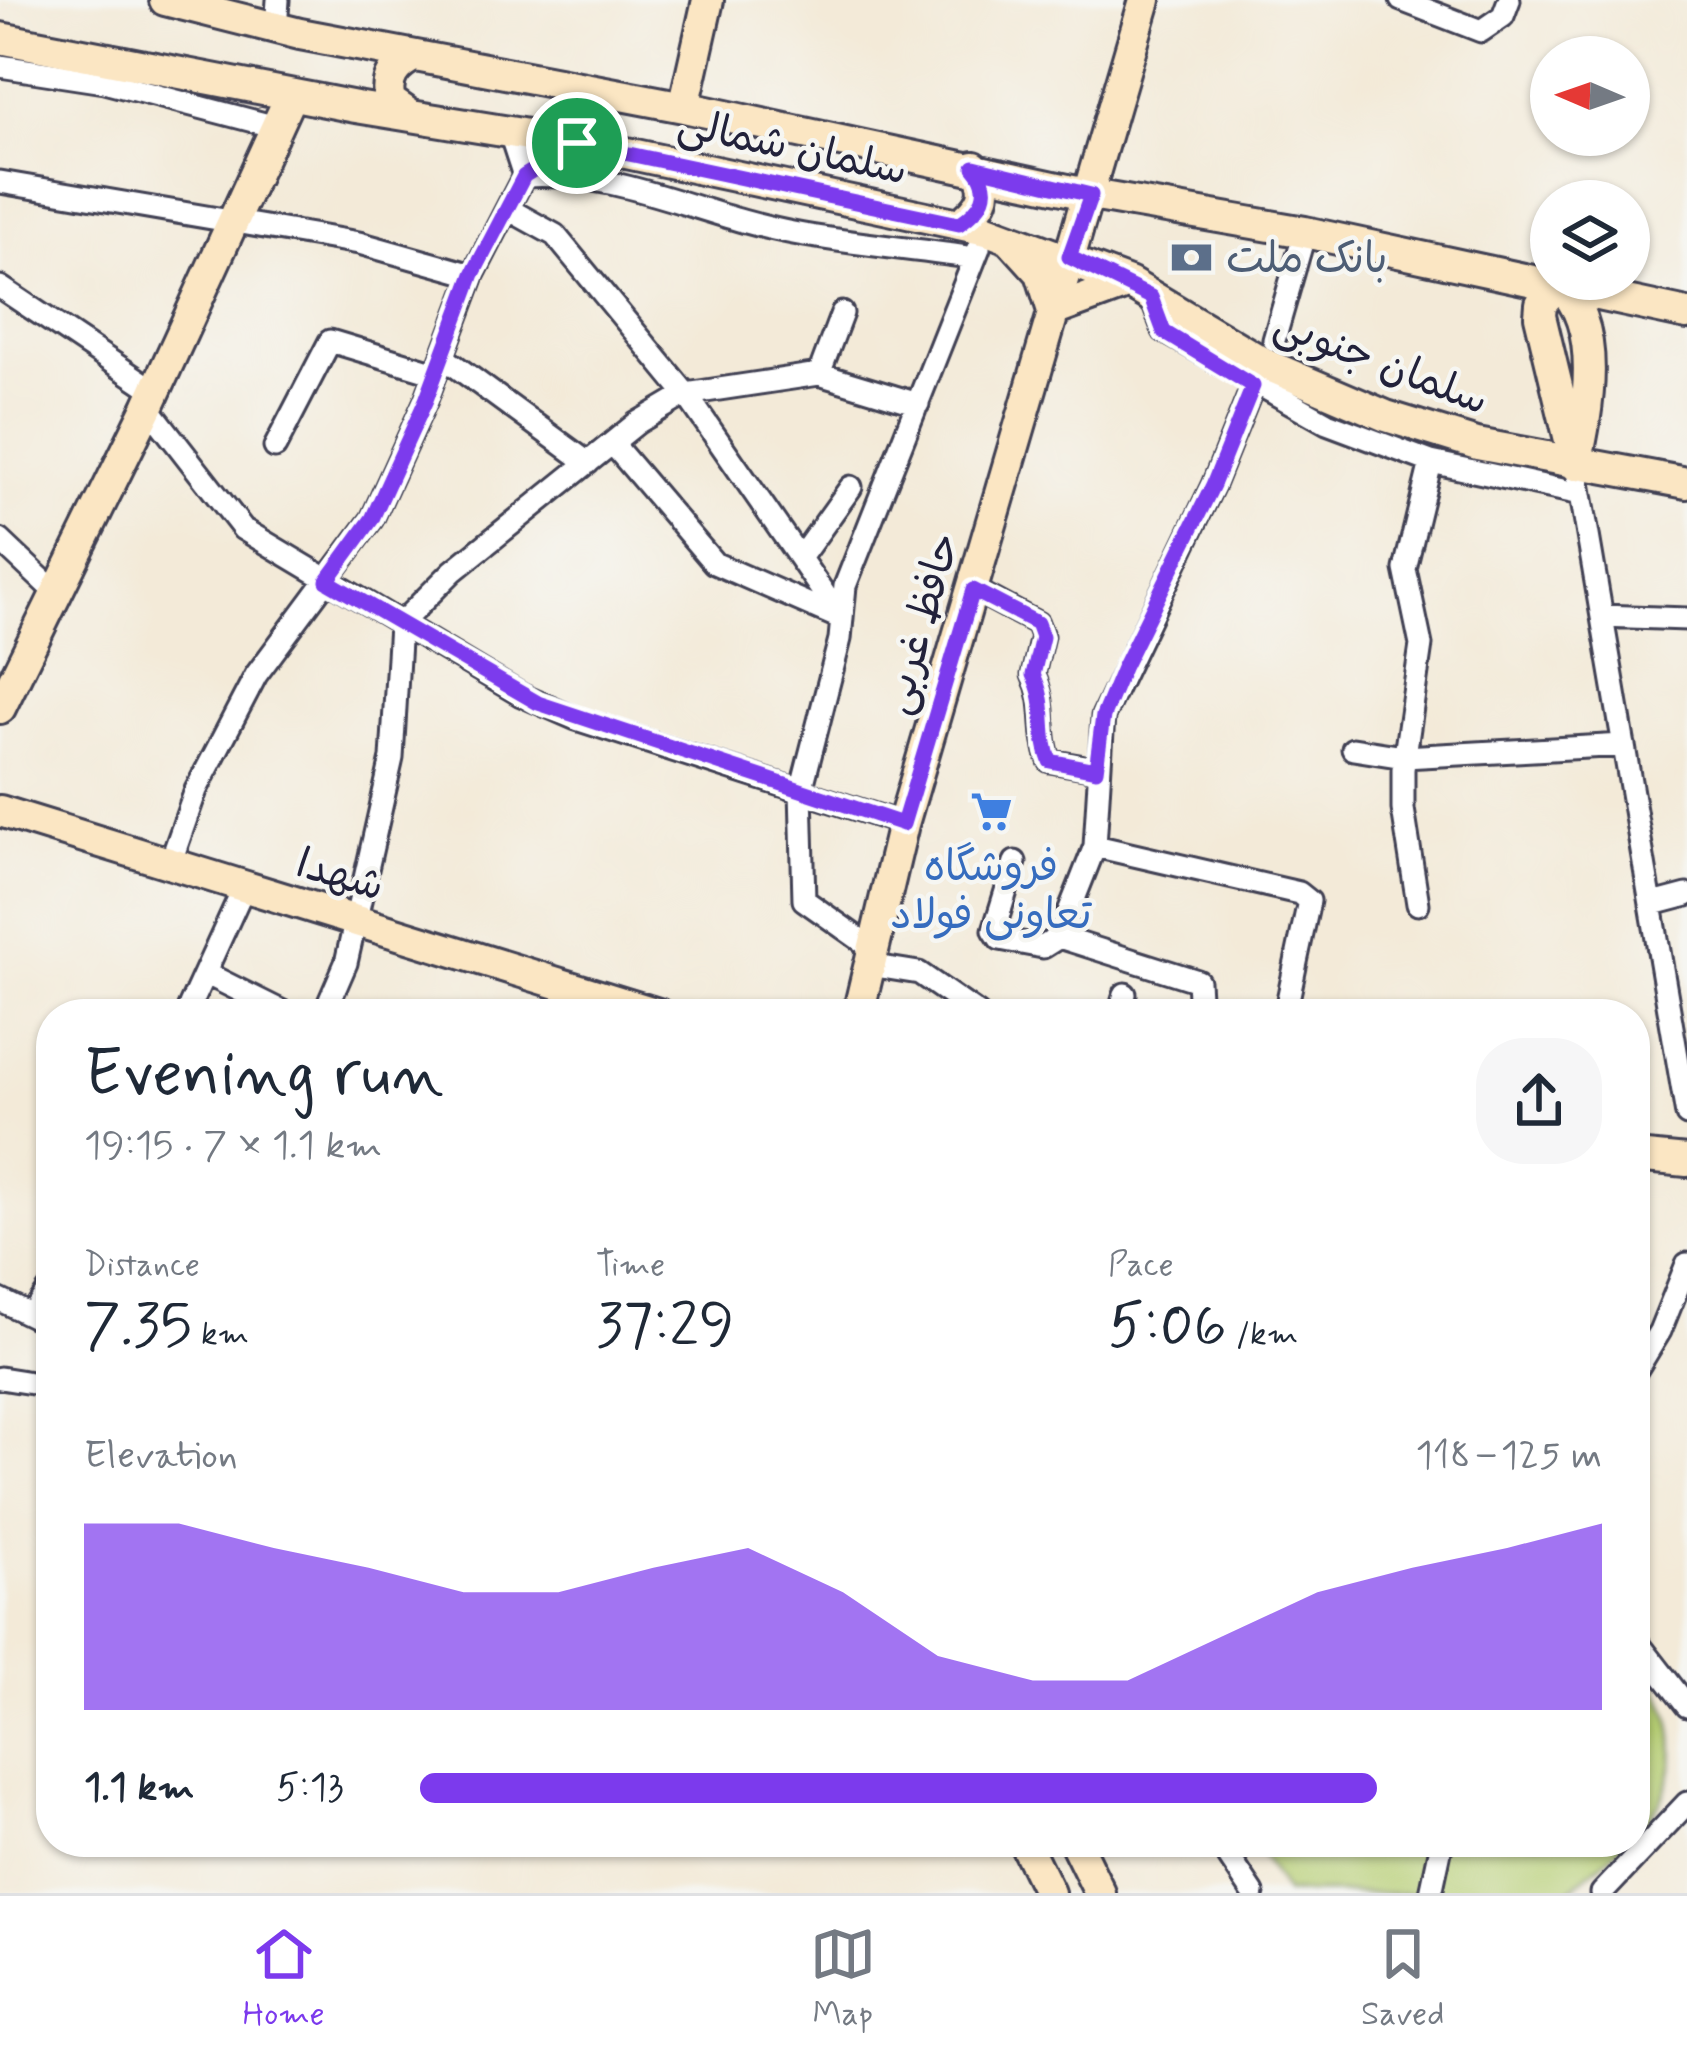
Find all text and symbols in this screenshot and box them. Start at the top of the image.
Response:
north arrow [1530,36,1650,156]
map controls [1530,36,1650,300]
pin [526,92,628,194]
street label: سلمان شمالی [673,97,912,200]
icon: arrive [544,110,610,176]
button: layers [1530,180,1650,300]
place label: بانک ملت [1226,233,1388,288]
bank icon: بانک ملت [1169,234,1215,280]
street label: سلمان جنوبی [1266,297,1496,429]
street label: حافظ غربی [870,527,974,721]
supermarket icon: فروشگاه تعاونی فولاد [968,788,1014,834]
street label: شهدا [290,837,390,916]
place label: فروشگاه تعاونی فولاد [890,841,1092,944]
text: Evening run [84,1033,444,1119]
button: share [1476,1038,1602,1164]
text: 19:15 · 7 × 1.1 km [84,1121,382,1172]
text: Distance [84,1244,200,1288]
text: Time [596,1244,665,1288]
text: Pace [1108,1244,1174,1288]
text: 7.35 [84,1288,192,1367]
text: 37:29 [596,1288,734,1367]
text: 5:06 [1108,1288,1227,1367]
text: km [192,1313,249,1357]
text: /km [1227,1313,1298,1357]
text: Elevation [84,1431,238,1482]
text: 118–125 m [1415,1431,1602,1482]
text: 1.1 km [84,1763,194,1814]
text: 5:13 [276,1763,344,1814]
tab: Home [243,1921,325,2037]
tab: Map [810,1921,876,2037]
tab: Saved [1361,1921,1444,2037]

